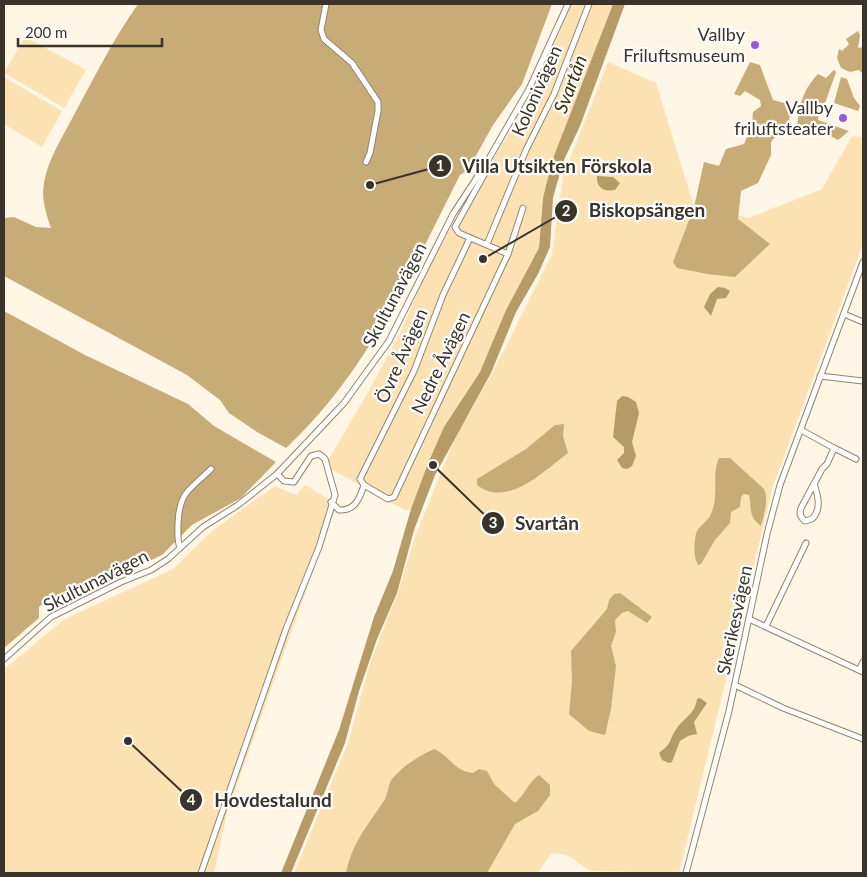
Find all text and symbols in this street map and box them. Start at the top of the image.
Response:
scale bar [18,15,161,47]
text: 200 m [25,23,67,41]
place label: Vallby Friluftsmuseum [623,23,746,66]
marker: Vallby Friluftsmuseum [749,39,761,51]
street label: Kolonivägen [506,42,566,139]
water label: Svartån [548,51,591,116]
place label: Vallby friluftsteater [734,96,834,139]
marker: Vallby friluftsteater [837,112,849,124]
callout: Villa Utsikten Förskola [427,149,662,183]
text: Villa Utsikten Förskola [461,154,652,177]
text: 1 [436,156,444,174]
callout: Biskopsängen [554,194,715,228]
text: Biskopsängen [589,198,705,221]
text: 2 [562,201,571,219]
street label: Skultunavägen [357,239,431,351]
street label: Övre Åvägen [370,305,432,406]
street label: Nedre Åvägen [406,308,474,417]
callout: Svartån [480,506,589,540]
text: Svartån [515,511,579,534]
text: 3 [489,513,497,531]
street label: Skultunavägen [39,544,152,616]
street label: Skerikesvägen [712,563,756,676]
callout: Hovdestalund [179,783,341,817]
text: Hovdestalund [214,788,332,811]
text: 4 [187,790,196,808]

